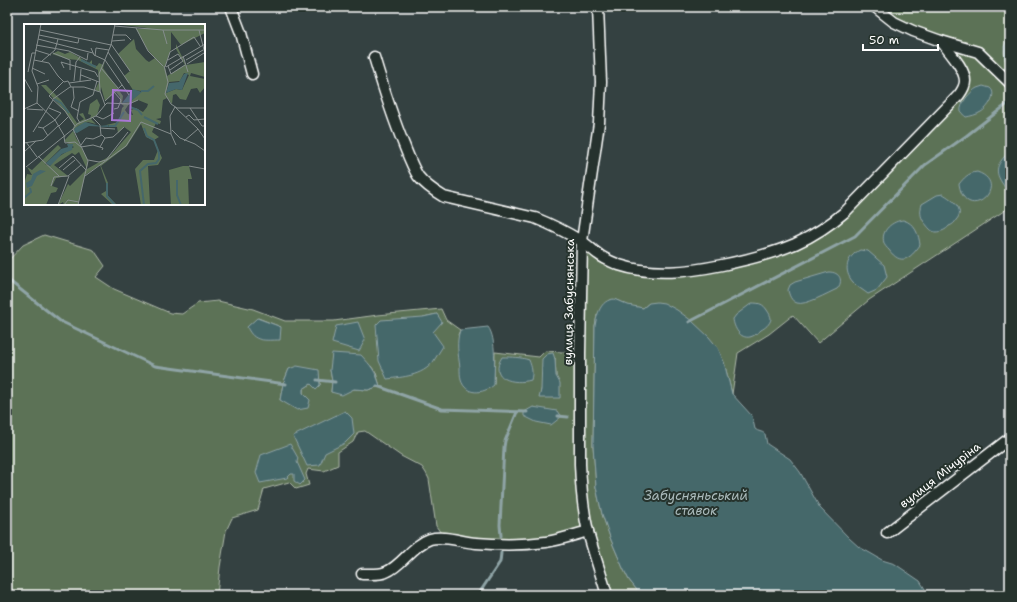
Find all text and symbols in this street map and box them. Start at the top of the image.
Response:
inset map [24,24,205,205]
scale bar [863,26,938,52]
text: 50 m [869,32,899,48]
street label: вулиця Забуснянська [560,238,578,365]
street label: вулиця Мічуріна [896,438,984,512]
water label: Забусняньський ставок [644,487,748,519]

